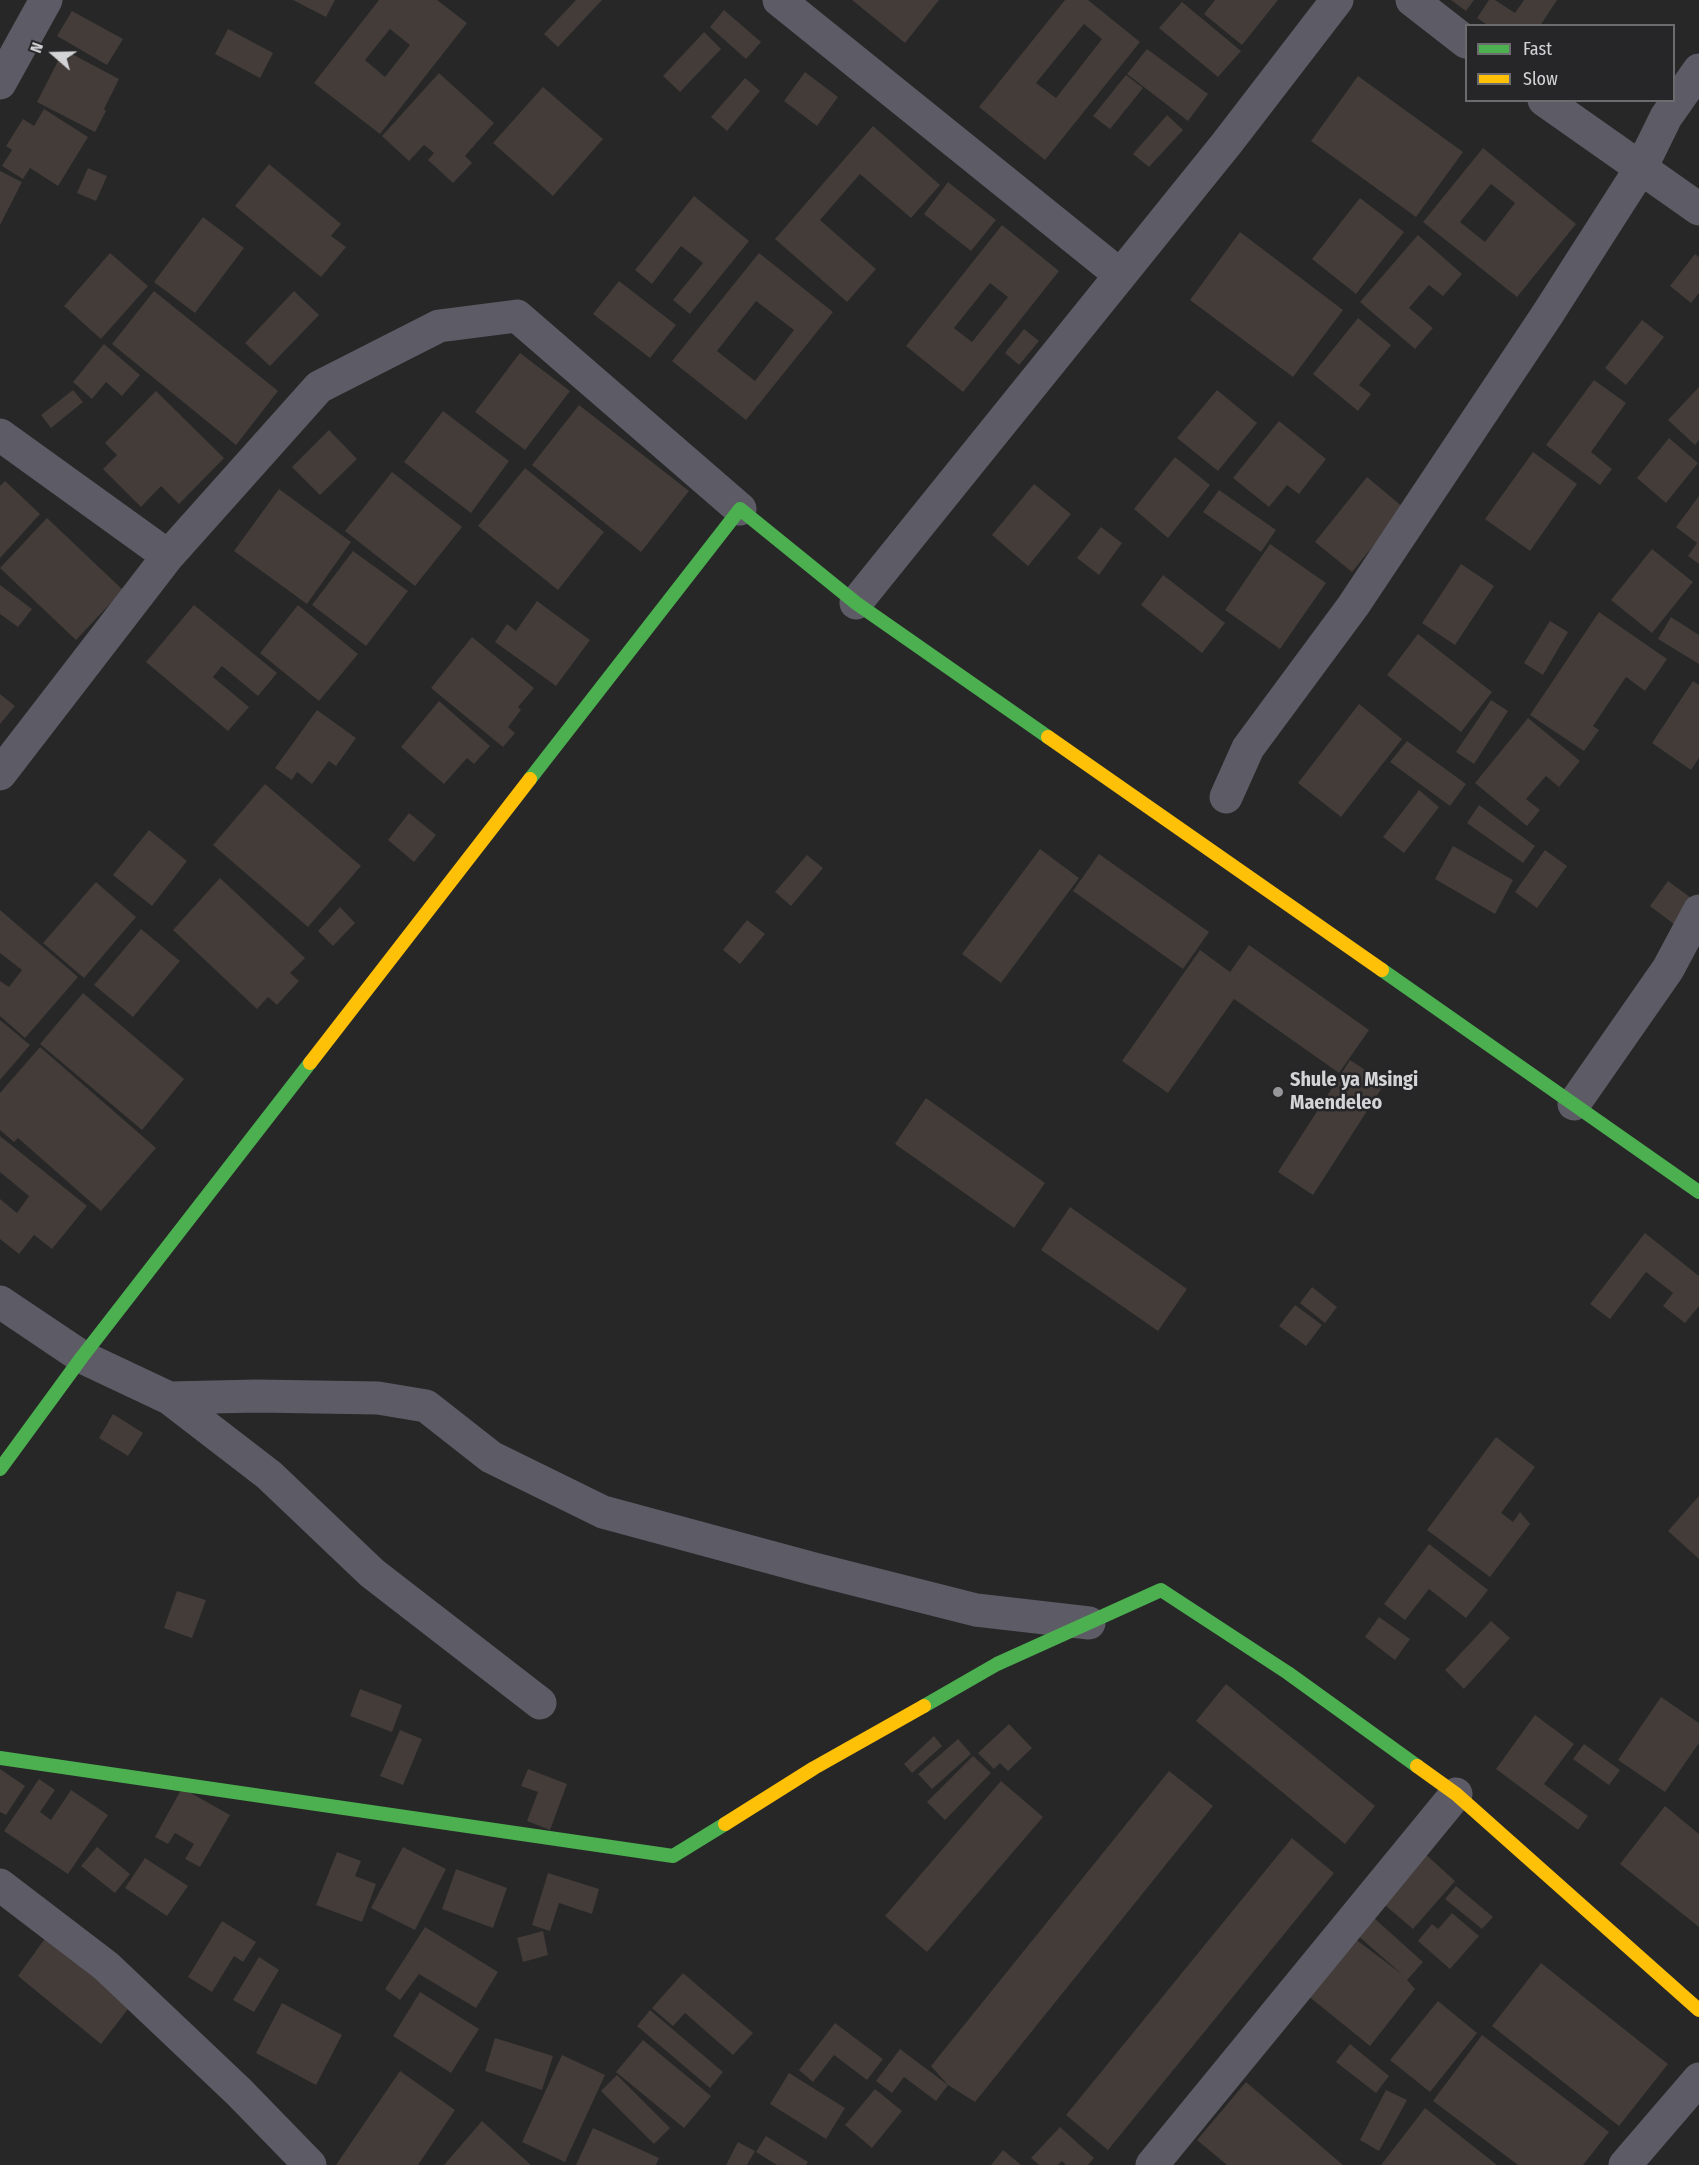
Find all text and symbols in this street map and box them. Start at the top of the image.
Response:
north arrow [24,24,84,84]
legend [1465,24,1675,102]
text: Fast [1523,38,1552,60]
text: N [26,40,47,55]
text: Slow [1523,68,1558,90]
place label: Shule ya Msingi Maendeleo [1290,1068,1418,1115]
marker: Shule ya Msingi Maendeleo [1271,1085,1285,1099]

